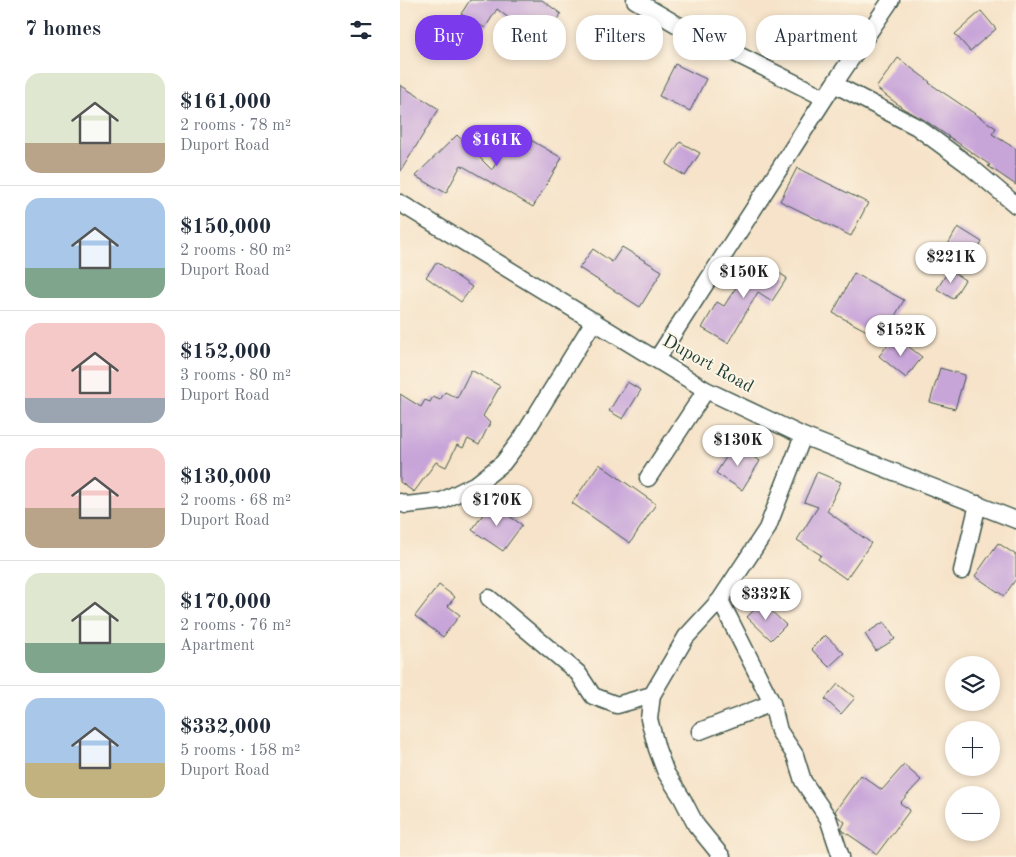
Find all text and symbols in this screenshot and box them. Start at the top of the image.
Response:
chip: Buy [415,15,483,60]
chip: Rent [493,15,566,60]
chip: Filters [576,15,663,60]
chip: New [673,15,746,60]
chip: Apartment [756,15,876,60]
icon: filters [347,16,375,44]
text: 7 homes [25,19,101,40]
text: $161,000 [180,92,271,113]
icon: home [65,93,125,153]
text: 2 rooms · 78 m² [180,118,291,134]
pin: $161K [462,124,532,167]
text: $161K [472,133,522,149]
text: Duport Road [180,138,270,154]
text: $150,000 [180,217,271,238]
icon: home [65,218,125,278]
pin: $221K [916,242,986,284]
text: 2 rooms · 80 m² [180,243,291,259]
text: $221K [926,250,976,266]
pin: $150K [709,256,779,299]
text: Duport Road [180,263,270,279]
text: $150K [719,265,769,281]
pin: $152K [866,314,936,357]
text: $152K [876,323,926,339]
street label: Duport Road [660,332,756,396]
text: $152,000 [180,342,271,363]
icon: home [65,343,125,403]
text: 3 rooms · 80 m² [180,368,291,384]
text: Duport Road [180,388,270,404]
pin: $130K [703,424,773,467]
text: $130K [713,433,763,449]
text: $130,000 [180,467,271,488]
icon: home [65,468,125,528]
pin: $170K [462,484,532,527]
text: 2 rooms · 68 m² [180,493,291,509]
text: $170K [472,493,522,509]
text: Duport Road [180,513,270,529]
pin: $332K [731,578,801,621]
text: $332K [741,587,791,603]
text: $170,000 [180,592,271,613]
icon: home [65,593,125,653]
text: 2 rooms · 76 m² [180,618,291,634]
text: Apartment [180,638,255,654]
map controls [945,656,1000,841]
button: layers [945,656,1000,711]
text: $332,000 [180,717,271,738]
icon: home [65,718,125,778]
button: + [945,721,1000,776]
text: 5 rooms · 158 m² [180,743,300,759]
text: Duport Road [180,763,270,779]
button: − [945,786,1000,841]

